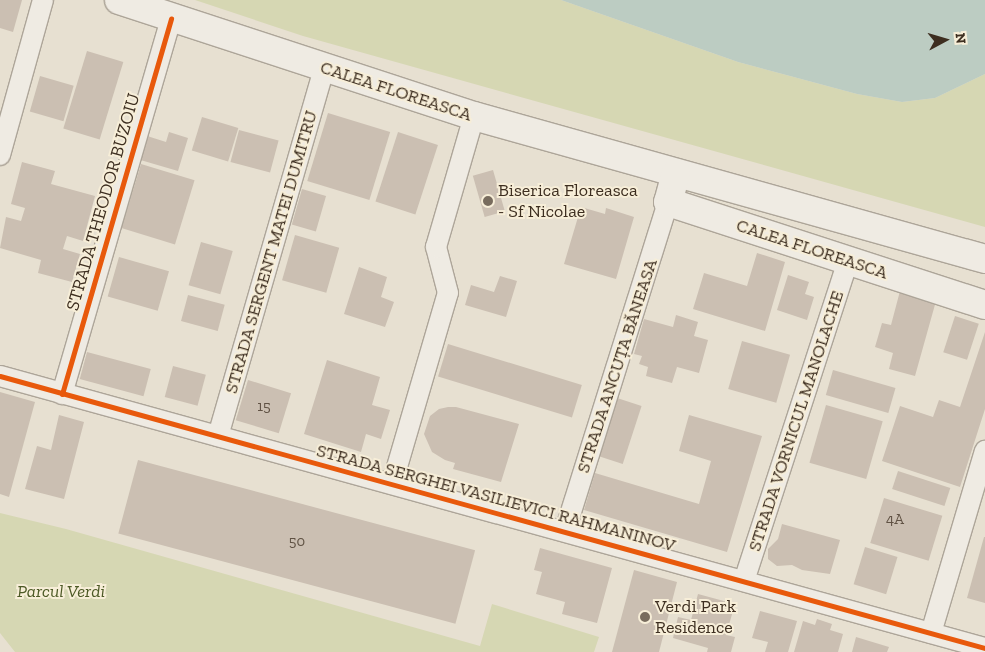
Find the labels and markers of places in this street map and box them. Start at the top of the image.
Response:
place label: Biserica Floreasca - Sf Nicolae [498,180,638,222]
marker: Biserica Floreasca - Sf Nicolae [482,195,494,207]
place label: Verdi Park Residence [655,596,736,638]
marker: Verdi Park Residence [639,611,651,623]

